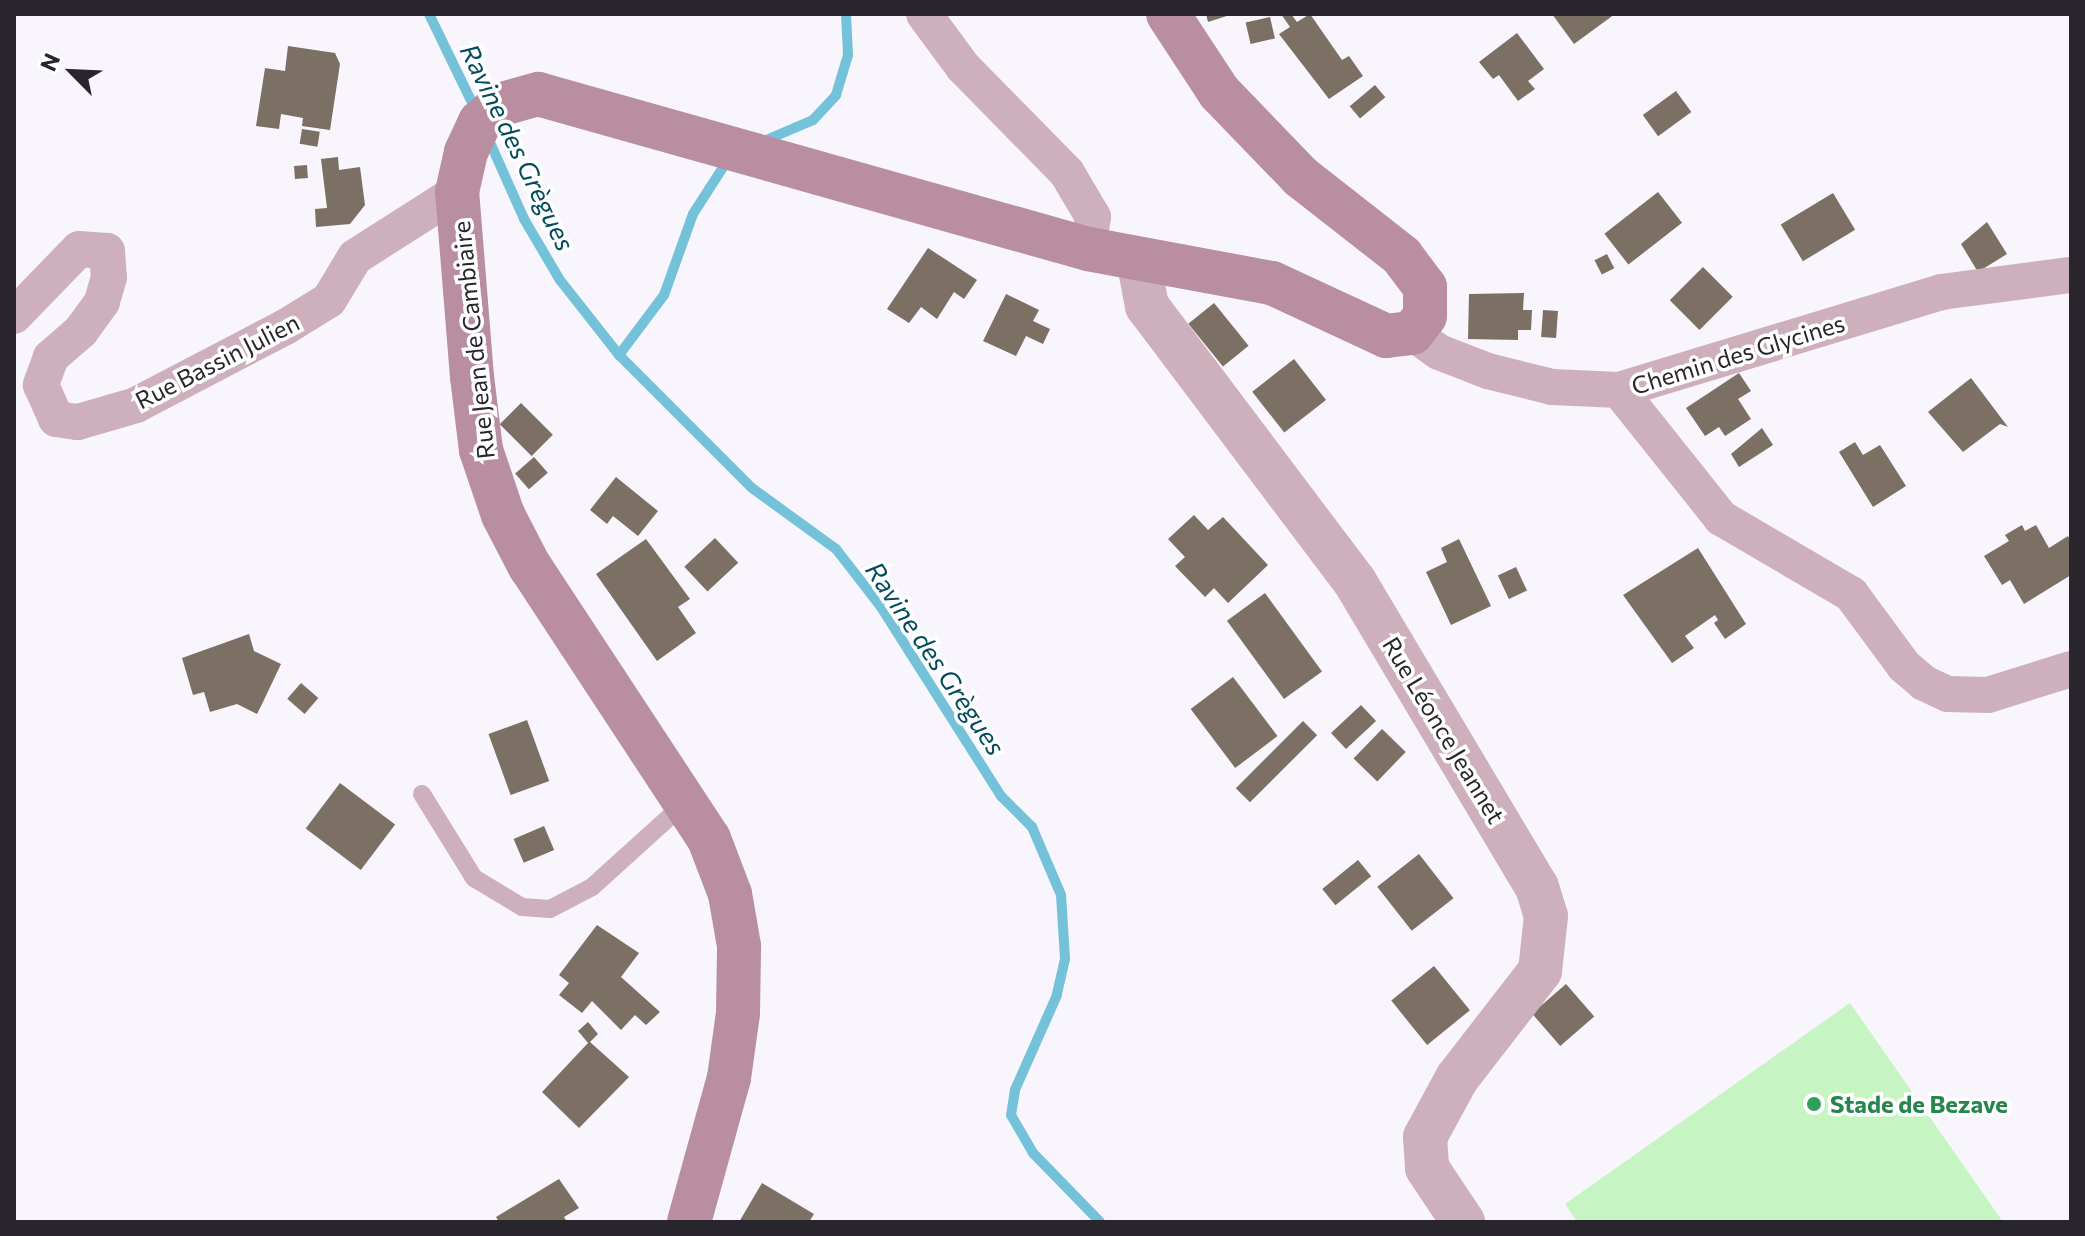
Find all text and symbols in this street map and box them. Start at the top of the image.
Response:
north arrow [32,32,112,112]
water label: Ravine des Grègues [454,38,582,256]
text: N [34,49,65,75]
street label: Rue Jean de Cambiaire [446,220,500,460]
street label: Rue Bassin Julien [130,307,304,415]
street label: Chemin des Glycines [1628,308,1848,400]
water label: Ravine des Grègues [860,555,1012,761]
street label: Rue Léonce Jeannet [1377,632,1511,828]
place label: Stade de Bezave [1830,1090,2008,1118]
marker: Stade de Bezave [1805,1095,1823,1113]

